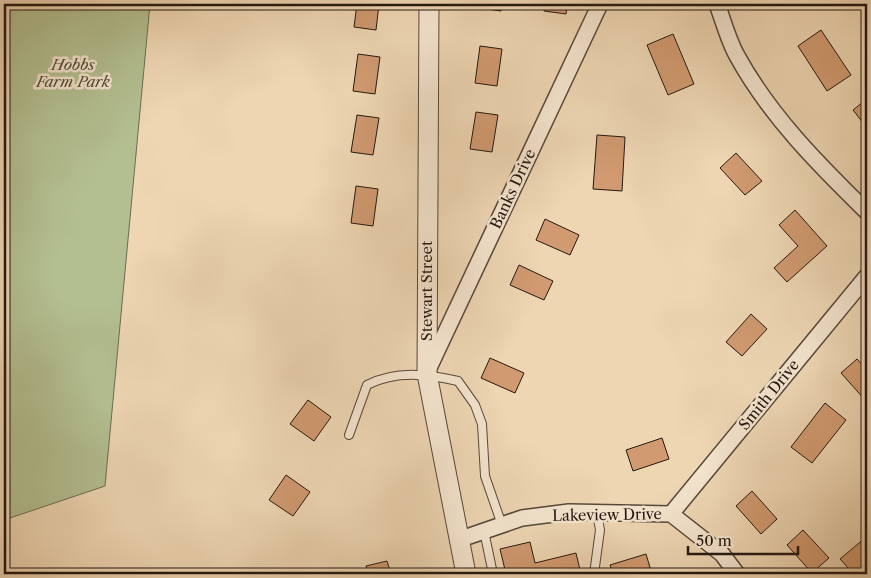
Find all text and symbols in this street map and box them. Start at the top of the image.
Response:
park label: Hobbs Farm Park [35,55,110,91]
street label: Banks Drive [486,146,539,232]
street label: Stewart Street [417,240,436,341]
street label: Smith Drive [734,356,803,434]
street label: Lakeview Drive [552,504,662,525]
scale bar [688,523,798,555]
text: 50 m [696,531,732,550]

